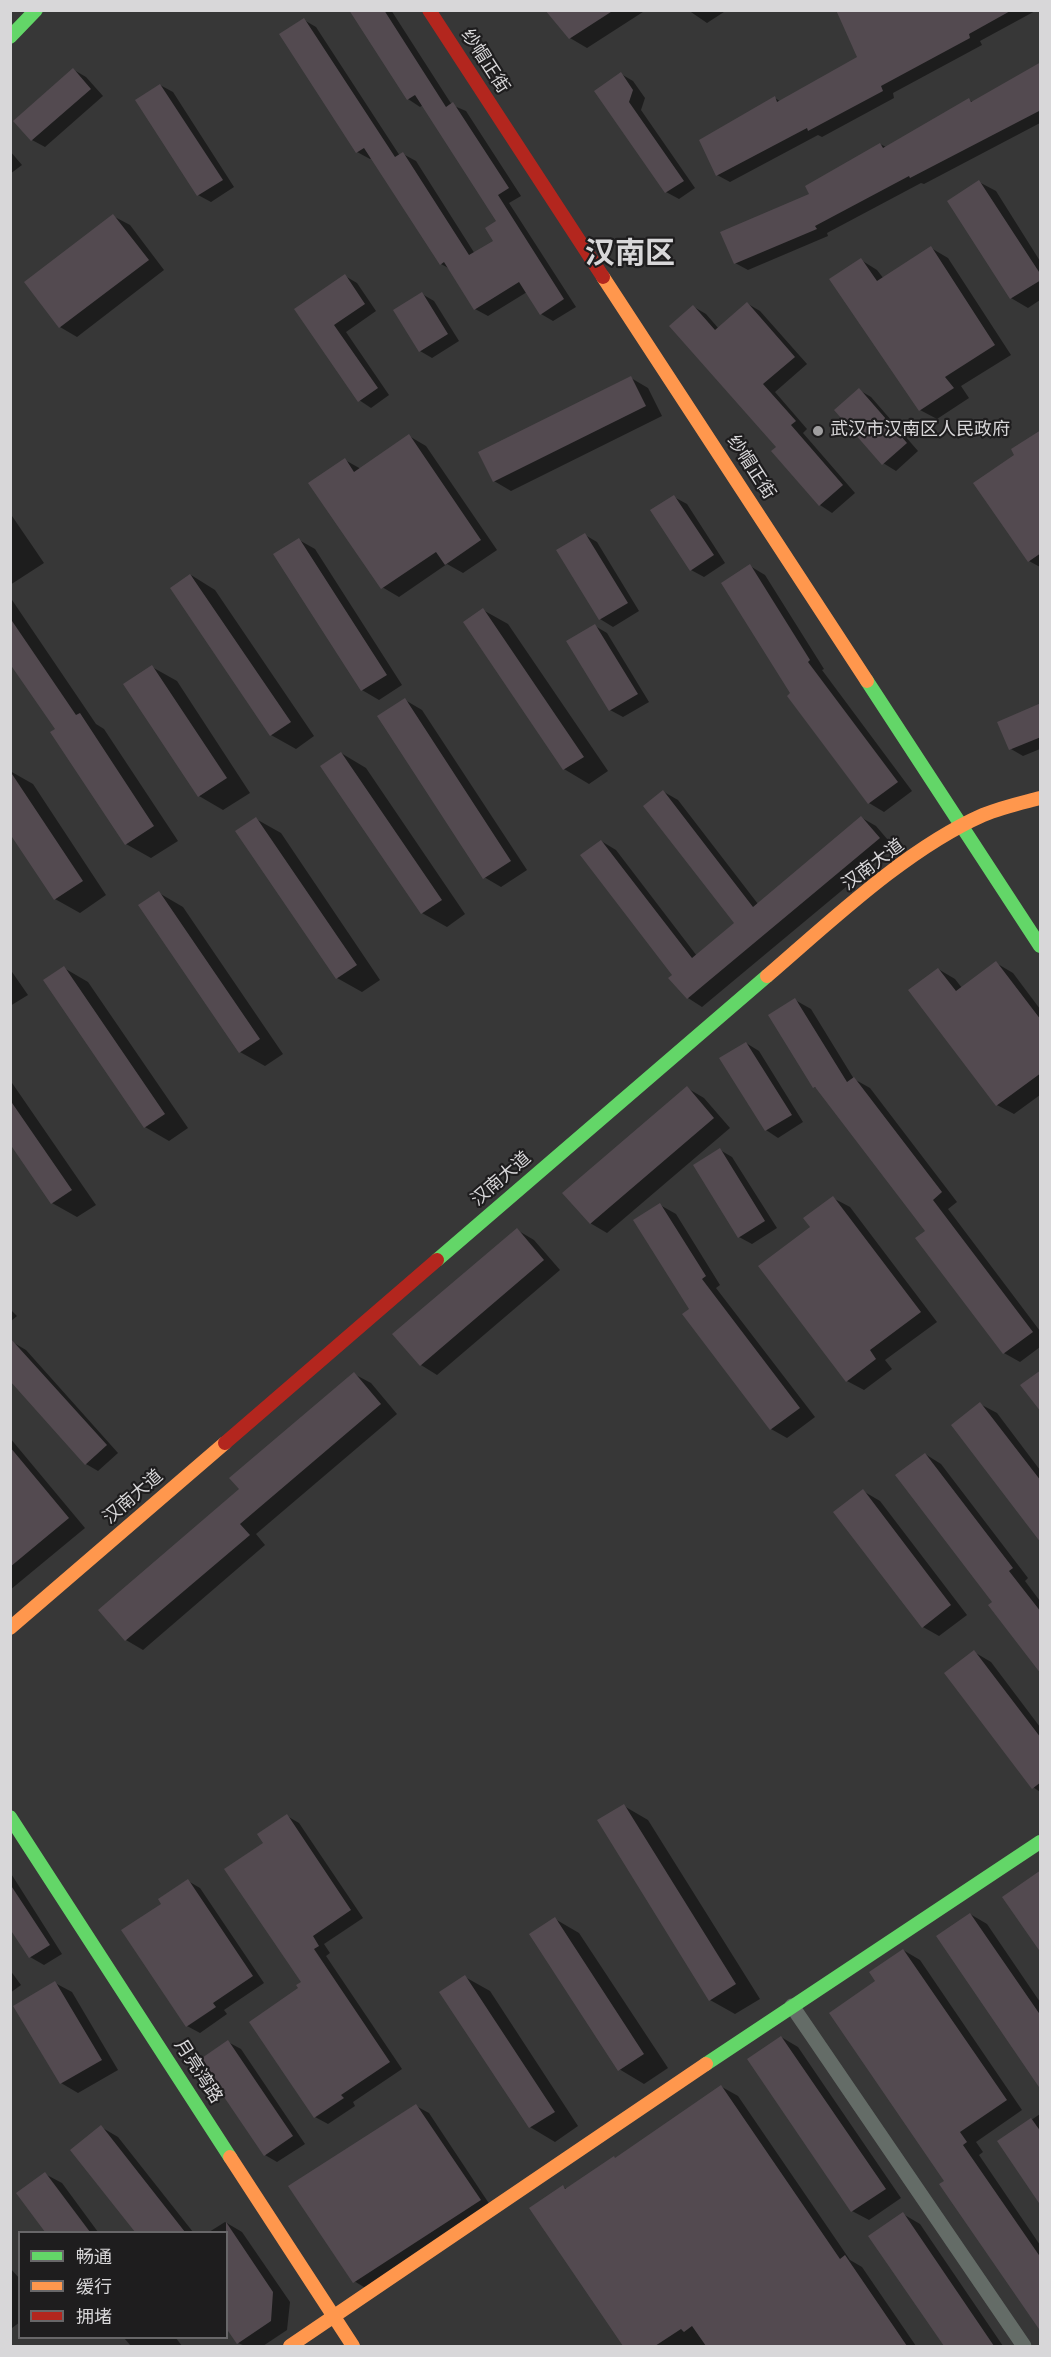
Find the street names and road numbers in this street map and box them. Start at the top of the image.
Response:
street label: 纱帽正街 [455,26,513,98]
street label: 纱帽正街 [721,432,779,504]
street label: 汉南大道 [839,836,909,896]
street label: 汉南大道 [468,1148,536,1212]
street label: 汉南大道 [100,1466,168,1530]
street label: 月亮湾路 [168,2036,226,2108]

